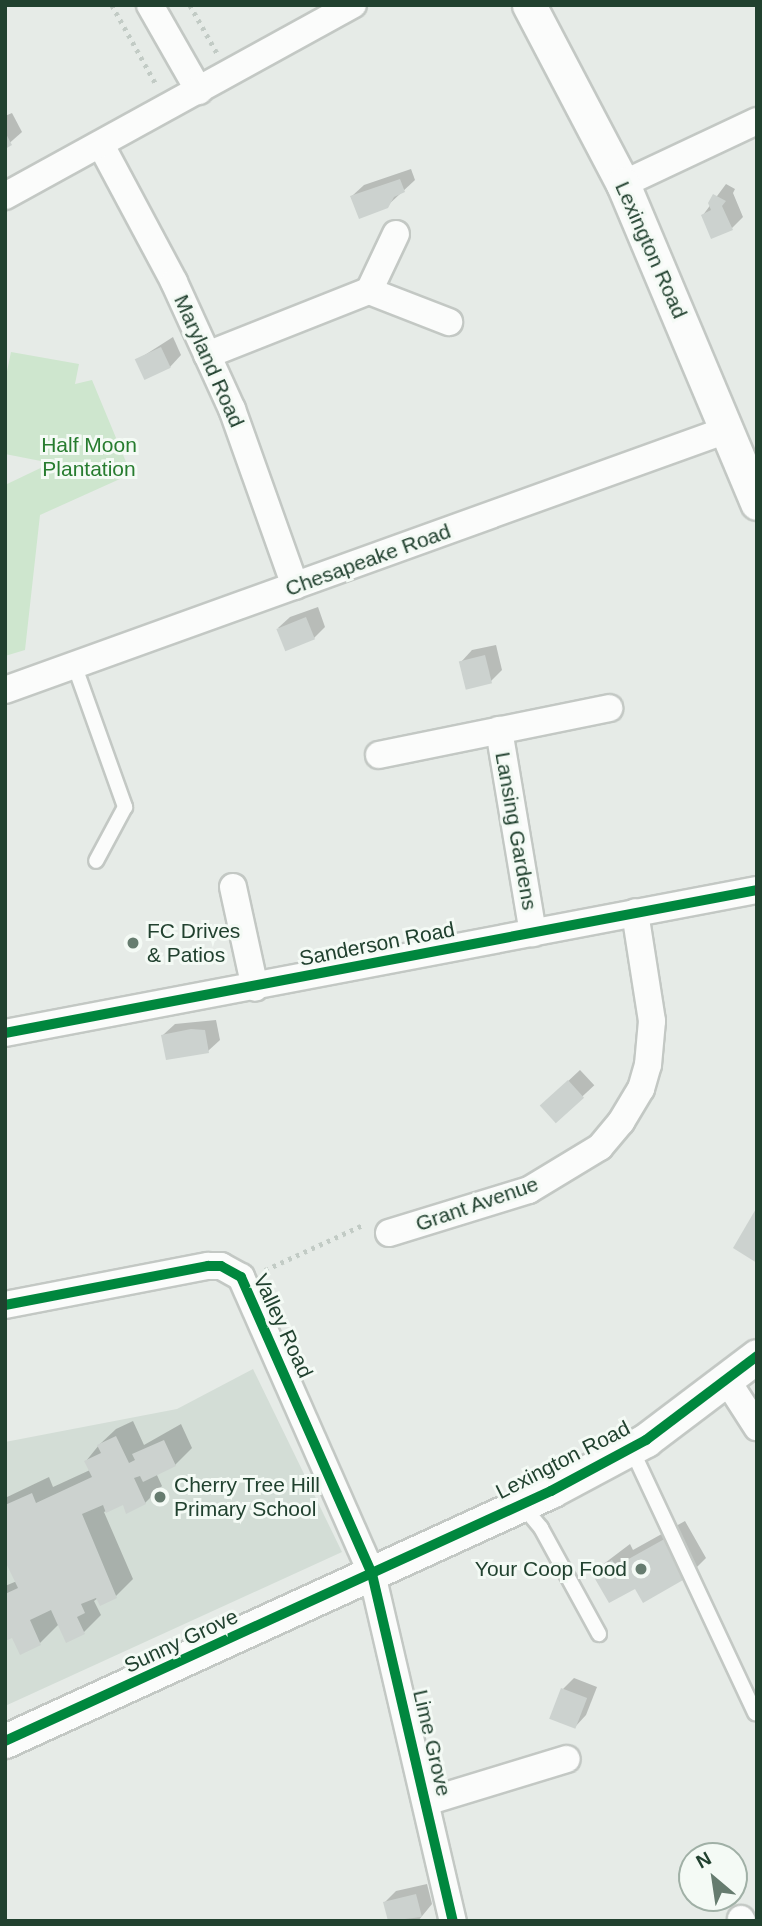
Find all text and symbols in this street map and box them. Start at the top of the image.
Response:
street label: Lexington Road [610,178,692,322]
street label: Maryland Road [169,291,249,431]
park label: Half Moon Plantation [41,432,137,482]
street label: Chesapeake Road [282,518,454,602]
street label: Lansing Gardens [490,750,542,912]
street label: Sanderson Road [297,917,457,971]
place label: FC Drives & Patios [147,918,240,968]
marker: FC Drives & Patios [125,935,141,951]
street label: Grant Avenue [412,1171,542,1237]
street label: Valley Road [248,1270,318,1382]
street label: Lexington Road [492,1415,634,1505]
place label: Cherry Tree Hill Primary School [174,1472,320,1522]
marker: Cherry Tree Hill Primary School [152,1489,168,1505]
place label: Your Coop Food [475,1556,627,1582]
marker: Your Coop Food [633,1561,649,1577]
street label: Sunny Grove [120,1604,242,1678]
street label: Lime Grove [408,1687,456,1799]
north arrow [678,1842,748,1912]
text: N [692,1847,715,1872]

